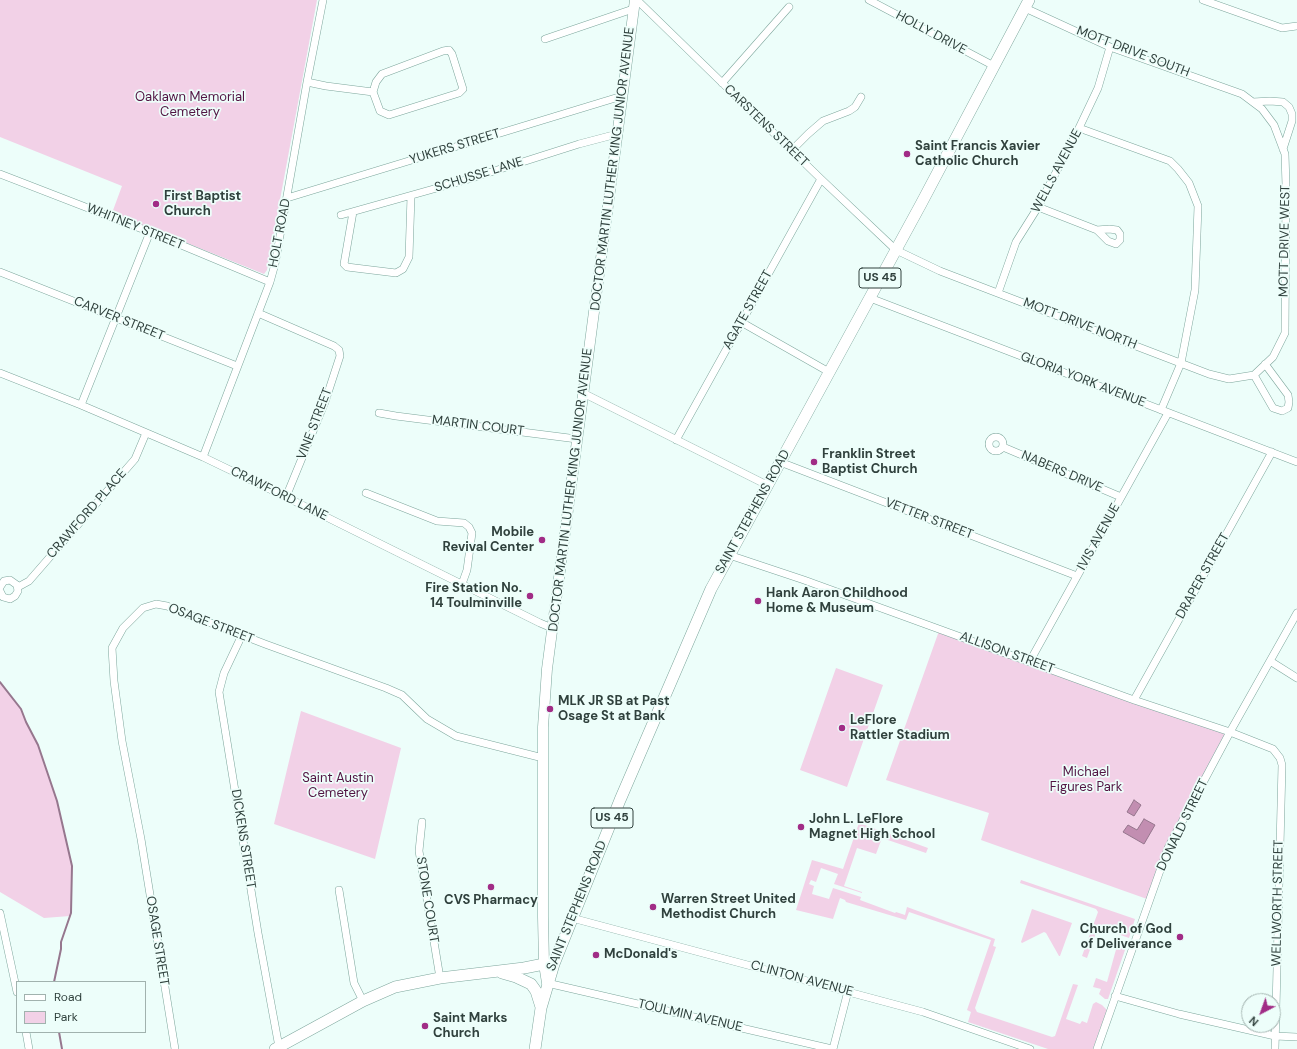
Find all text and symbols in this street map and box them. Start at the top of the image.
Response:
street label: HOLLY DRIVE [893,8,969,58]
street label: MOTT DRIVE SOUTH [1074,23,1192,81]
street label: DOCTOR MARTIN LUTHER KING JUNIOR AVENUE [588,26,638,312]
street label: CARSTENS STREET [720,82,812,170]
park label: Oaklawn Memorial Cemetery [135,90,245,121]
street label: YUKERS STREET [408,126,502,168]
street label: WELLS AVENUE [1028,127,1086,215]
place label: Saint Francis Xavier Catholic Church [915,139,1040,170]
marker: Saint Francis Xavier Catholic Church [902,149,912,159]
street label: SCHUSSE LANE [433,154,525,196]
street label: MOTT DRIVE WEST [1276,185,1294,297]
place label: First Baptist Church [164,189,241,220]
street label: HOLT ROAD [266,197,294,269]
marker: First Baptist Church [151,199,161,209]
street label: WHITNEY STREET [84,200,186,254]
street label: AGATE STREET [720,268,776,352]
road number: US 45 [859,268,901,288]
street label: CARVER STREET [71,294,167,344]
street label: MOTT DRIVE NORTH [1021,295,1139,353]
street label: DOCTOR MARTIN LUTHER KING JUNIOR AVENUE [546,347,596,633]
street label: GLORIA YORK AVENUE [1018,349,1148,411]
street label: VINE STREET [294,386,336,462]
street label: MARTIN COURT [431,413,525,439]
street label: SAINT STEPHENS ROAD [712,447,794,577]
place label: Franklin Street Baptist Church [822,447,918,478]
street label: NABERS DRIVE [1019,448,1105,496]
marker: Franklin Street Baptist Church [809,457,819,467]
street label: CRAWFORD LANE [228,464,330,524]
street label: CRAWFORD PLACE [44,466,130,562]
street label: VETTER STREET [883,495,975,543]
street label: IVIS AVENUE [1074,501,1124,573]
place label: Mobile Revival Center [443,525,534,556]
street label: DRAPER STREET [1173,530,1233,622]
marker: Mobile Revival Center [537,535,547,545]
place label: Fire Station No. 14 Toulminville [425,581,522,612]
place label: Hank Aaron Childhood Home & Museum [766,586,908,617]
marker: Fire Station No. 14 Toulminville [525,591,535,601]
marker: Hank Aaron Childhood Home & Museum [753,596,763,606]
street label: OSAGE STREET [166,600,256,648]
street label: ALLISON STREET [957,629,1057,677]
place label: MLK JR SB at Past Osage St at Bank [558,694,670,725]
marker: MLK JR SB at Past Osage St at Bank [545,704,555,714]
place label: LeFlore Rattler Stadium [850,713,950,744]
marker: LeFlore Rattler Stadium [837,723,847,733]
park label: Michael Figures Park [1050,765,1122,796]
park label: Saint Austin Cemetery [302,771,374,802]
street label: DONALD STREET [1154,777,1212,873]
street label: DICKENS STREET [227,788,259,890]
road number: US 45 [591,808,633,828]
place label: John L. LeFlore Magnet High School [809,812,935,843]
marker: John L. LeFlore Magnet High School [796,822,806,832]
street label: SAINT STEPHENS ROAD [544,838,610,974]
street label: WELLWORTH STREET [1269,840,1287,966]
street label: STONE COURT [412,856,442,944]
marker: CVS Pharmacy [486,882,496,892]
place label: Warren Street United Methodist Church [661,892,796,923]
place label: CVS Pharmacy [444,893,538,909]
street label: OSAGE STREET [142,895,172,987]
marker: Warren Street United Methodist Church [648,902,658,912]
place label: Church of God of Deliverance [1080,922,1172,953]
marker: Church of God of Deliverance [1175,932,1185,942]
place label: McDonald's [604,947,678,963]
marker: McDonald's [591,950,601,960]
street label: CLINTON AVENUE [749,958,855,1000]
legend [16,981,146,1033]
text: Road [54,989,82,1005]
north arrow [1241,993,1281,1033]
street label: TOULMIN AVENUE [636,996,744,1036]
text: Park [54,1009,78,1025]
place label: Saint Marks Church [433,1011,507,1042]
text: N [1246,1013,1261,1029]
marker: Saint Marks Church [420,1021,430,1031]

